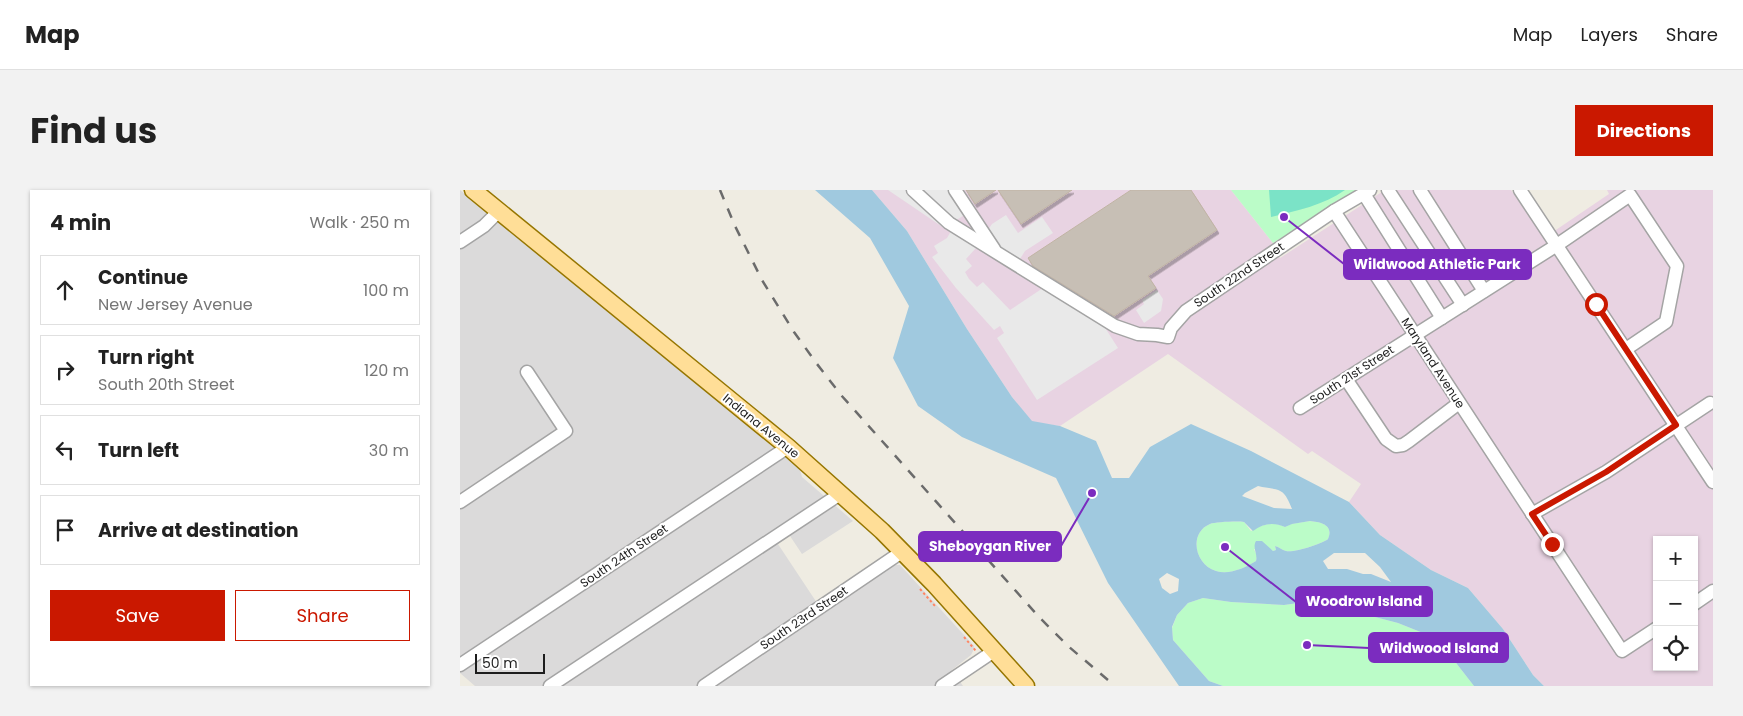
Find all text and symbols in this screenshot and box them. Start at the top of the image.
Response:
text: Map [25,18,80,51]
text: Map [1513,22,1553,47]
text: Layers [1581,22,1638,47]
text: Share [1666,22,1718,47]
button: Directions [1575,105,1713,156]
text: Find us [30,106,157,155]
text: 4 min [50,208,111,237]
text: Walk · 250 m [309,211,410,234]
street label: South 22nd Street [1190,238,1287,311]
callout: Wildwood Athletic Park [1344,250,1531,279]
text: Wildwood Athletic Park [1353,254,1521,274]
text: Continue [98,264,188,291]
icon: ahead [51,276,79,304]
text: 100 m [363,279,409,302]
text: New Jersey Avenue [98,293,253,316]
route start [1585,293,1608,316]
street label: Maryland Avenue [1398,314,1469,411]
street label: South 21st Street [1306,341,1397,408]
text: Turn right [98,344,194,371]
icon: right [51,356,79,384]
text: 120 m [364,359,409,382]
text: South 20th Street [98,373,235,396]
street label: Indiana Avenue [719,389,803,462]
icon: left [51,436,79,464]
text: Turn left [98,437,179,464]
text: 30 m [369,439,409,462]
icon: arrive [51,516,79,544]
text: Arrive at destination [98,517,299,544]
street label: South 24th Street [576,520,671,591]
callout: Sheboygan River [919,532,1061,561]
route end [1541,533,1564,556]
text: Sheboygan River [929,536,1051,556]
map controls [1653,536,1698,671]
button: + [1653,536,1698,581]
button: − [1653,581,1698,626]
street label: South 23rd Street [756,582,851,653]
callout: Woodrow Island [1296,587,1432,616]
button: Save [50,590,225,641]
button: Share [235,590,410,641]
text: Woodrow Island [1306,591,1422,611]
button: locate [1653,626,1698,671]
callout: Wildwood Island [1369,633,1508,662]
text: Wildwood Island [1379,638,1499,658]
scale bar [475,651,545,674]
text: 50 m [482,653,518,673]

